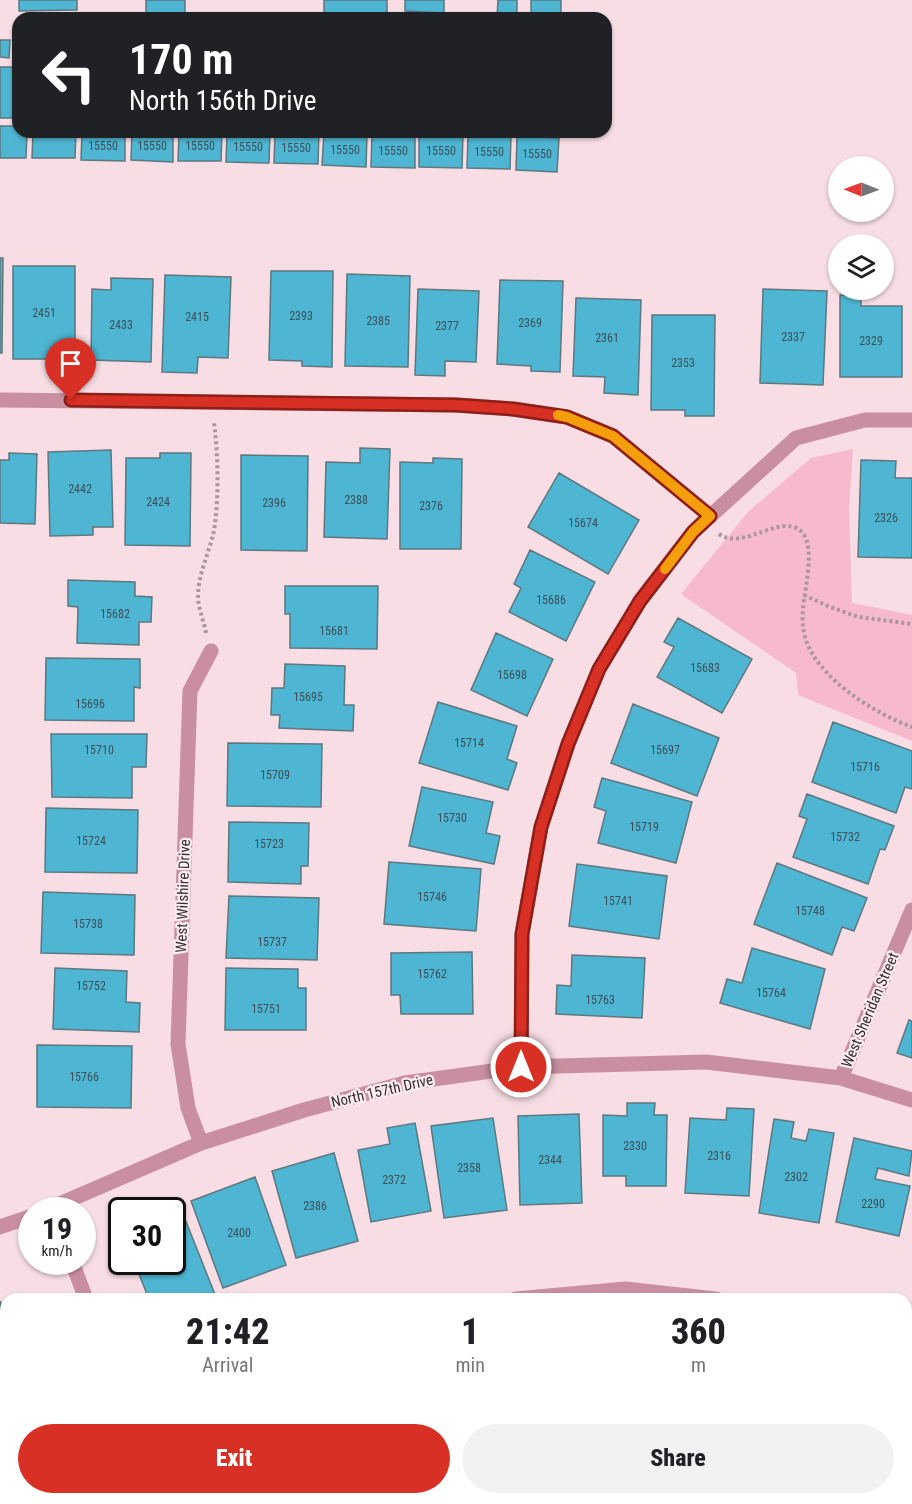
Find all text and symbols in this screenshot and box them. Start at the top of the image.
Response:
text: 170 m [129,35,234,84]
icon: left [30,36,108,114]
text: North 156th Drive [129,85,316,117]
house number: 15550 [88,139,118,153]
house number: 15550 [137,139,167,153]
house number: 15550 [185,139,215,153]
house number: 15550 [233,140,263,154]
house number: 15550 [281,141,311,155]
house number: 15550 [330,143,360,157]
house number: 15550 [378,144,408,158]
house number: 15550 [426,144,456,158]
house number: 15550 [474,145,504,159]
house number: 15550 [522,147,552,161]
north arrow [828,156,894,222]
map controls [828,156,894,300]
button: layers [828,234,894,300]
house number: 2451 [32,306,56,320]
house number: 2393 [289,309,313,323]
house number: 2415 [185,310,209,324]
house number: 2385 [366,314,390,328]
house number: 2369 [518,316,542,330]
house number: 2433 [109,318,133,332]
house number: 2377 [435,319,459,333]
house number: 2337 [781,330,805,344]
house number: 2361 [595,331,619,345]
house number: 2329 [859,334,883,348]
pin [45,338,96,400]
icon: arrive [54,347,87,380]
house number: 2353 [671,356,695,370]
house number: 2442 [68,482,92,496]
house number: 2388 [344,493,368,507]
house number: 2424 [146,495,170,509]
house number: 2396 [262,496,286,510]
house number: 2376 [419,499,443,513]
house number: 2326 [874,511,898,525]
house number: 15674 [568,516,598,530]
house number: 15686 [536,593,566,607]
house number: 15682 [100,607,130,621]
house number: 15681 [319,624,349,638]
house number: 15683 [690,661,720,675]
house number: 15698 [497,668,527,682]
house number: 15695 [293,690,323,704]
house number: 15696 [75,697,105,711]
house number: 15714 [454,736,484,750]
house number: 15710 [84,743,114,757]
house number: 15697 [650,743,680,757]
house number: 15716 [850,760,880,774]
house number: 15709 [260,768,290,782]
house number: 15730 [437,811,467,825]
house number: 15719 [629,820,659,834]
house number: 15732 [830,830,860,844]
house number: 15724 [76,834,106,848]
house number: 15723 [254,837,284,851]
street label: West Wilshire Drive [172,839,194,953]
house number: 15746 [417,890,447,904]
house number: 15741 [603,894,633,908]
house number: 15748 [795,904,825,918]
house number: 15738 [73,917,103,931]
house number: 15737 [257,935,287,949]
street label: West Sheridan Street [838,950,902,1070]
house number: 15762 [417,967,447,981]
house number: 15752 [76,979,106,993]
house number: 15764 [756,986,786,1000]
house number: 15763 [585,993,615,1007]
house number: 15751 [251,1002,281,1016]
position arrow [489,1035,553,1099]
house number: 15766 [69,1070,99,1084]
street label: North 157th Drive [329,1071,435,1111]
house number: 2330 [623,1139,647,1153]
house number: 2316 [707,1149,731,1163]
house number: 2344 [538,1153,562,1167]
house number: 2358 [457,1161,481,1175]
house number: 2302 [784,1170,808,1184]
house number: 2372 [382,1173,406,1187]
speed limit sign: 30 [108,1197,186,1275]
house number: 2290 [861,1197,885,1211]
house number: 2386 [303,1199,327,1213]
text: 19 [42,1211,72,1246]
house number: 2400 [227,1226,251,1240]
text: km/h [42,1242,72,1260]
text: 21:42 [186,1311,269,1353]
text: 1 [461,1311,479,1353]
text: 360 [671,1311,726,1353]
text: Arrival [202,1353,253,1377]
text: min [456,1353,485,1377]
text: m [691,1353,706,1377]
button: Exit [18,1424,450,1493]
button: Share [462,1424,894,1493]

